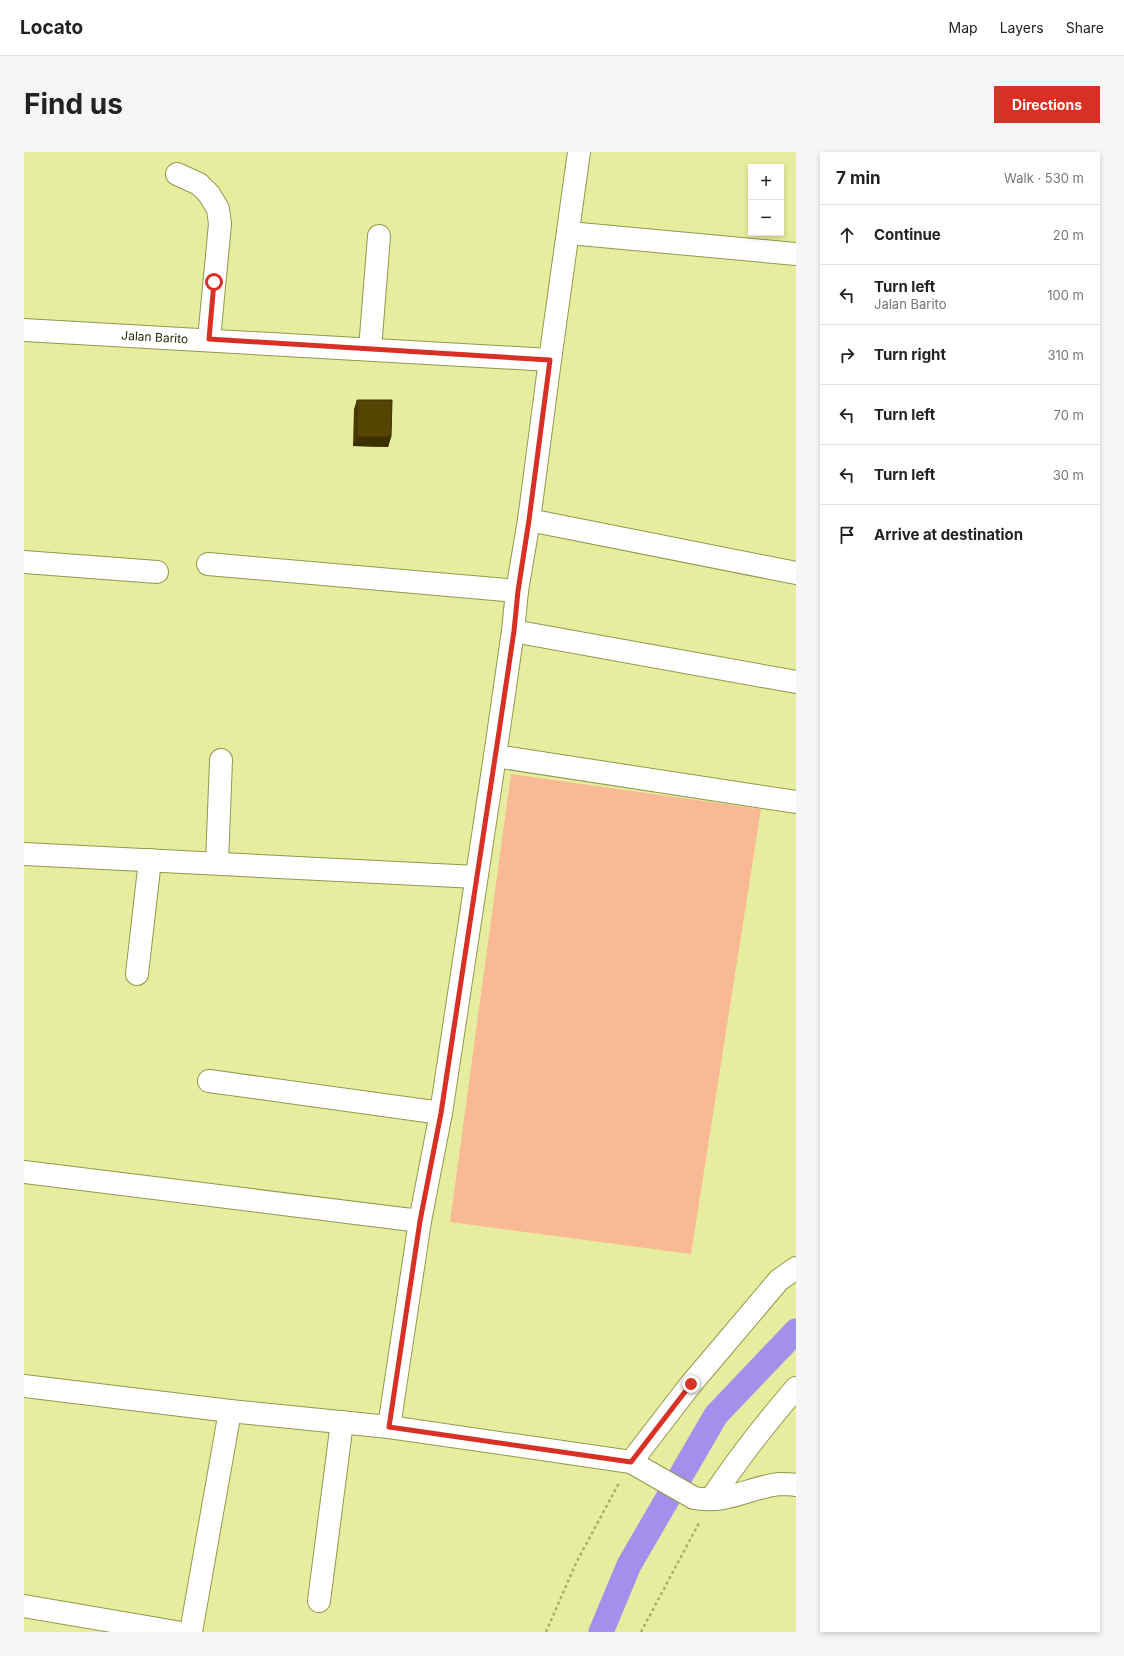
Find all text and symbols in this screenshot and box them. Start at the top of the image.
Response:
text: Locato [20,16,83,39]
text: Map [949,19,978,36]
text: Layers [1000,19,1044,36]
text: Share [1066,19,1104,36]
button: Directions [994,86,1100,123]
text: Find us [24,87,123,121]
map controls [748,164,784,236]
button: + [748,164,784,200]
text: 7 min [836,168,881,188]
text: Walk · 530 m [1004,170,1084,186]
button: − [748,200,784,236]
icon: ahead [836,224,858,246]
text: Continue [874,225,941,244]
text: 20 m [1053,227,1084,243]
route start [205,273,223,291]
text: Turn left [874,277,935,296]
icon: left [836,284,858,306]
text: 100 m [1047,287,1084,303]
text: Jalan Barito [874,296,946,312]
street label: Jalan Barito [121,328,189,346]
icon: right [836,344,858,366]
text: Turn right [874,345,946,364]
text: 310 m [1047,347,1084,363]
icon: left [836,404,858,426]
text: Turn left [874,405,935,424]
text: 70 m [1054,407,1084,423]
icon: left [836,464,858,486]
text: Turn left [874,465,935,484]
text: 30 m [1053,467,1084,483]
icon: arrive [836,524,858,546]
text: Arrive at destination [874,525,1023,544]
route end [682,1375,700,1393]

